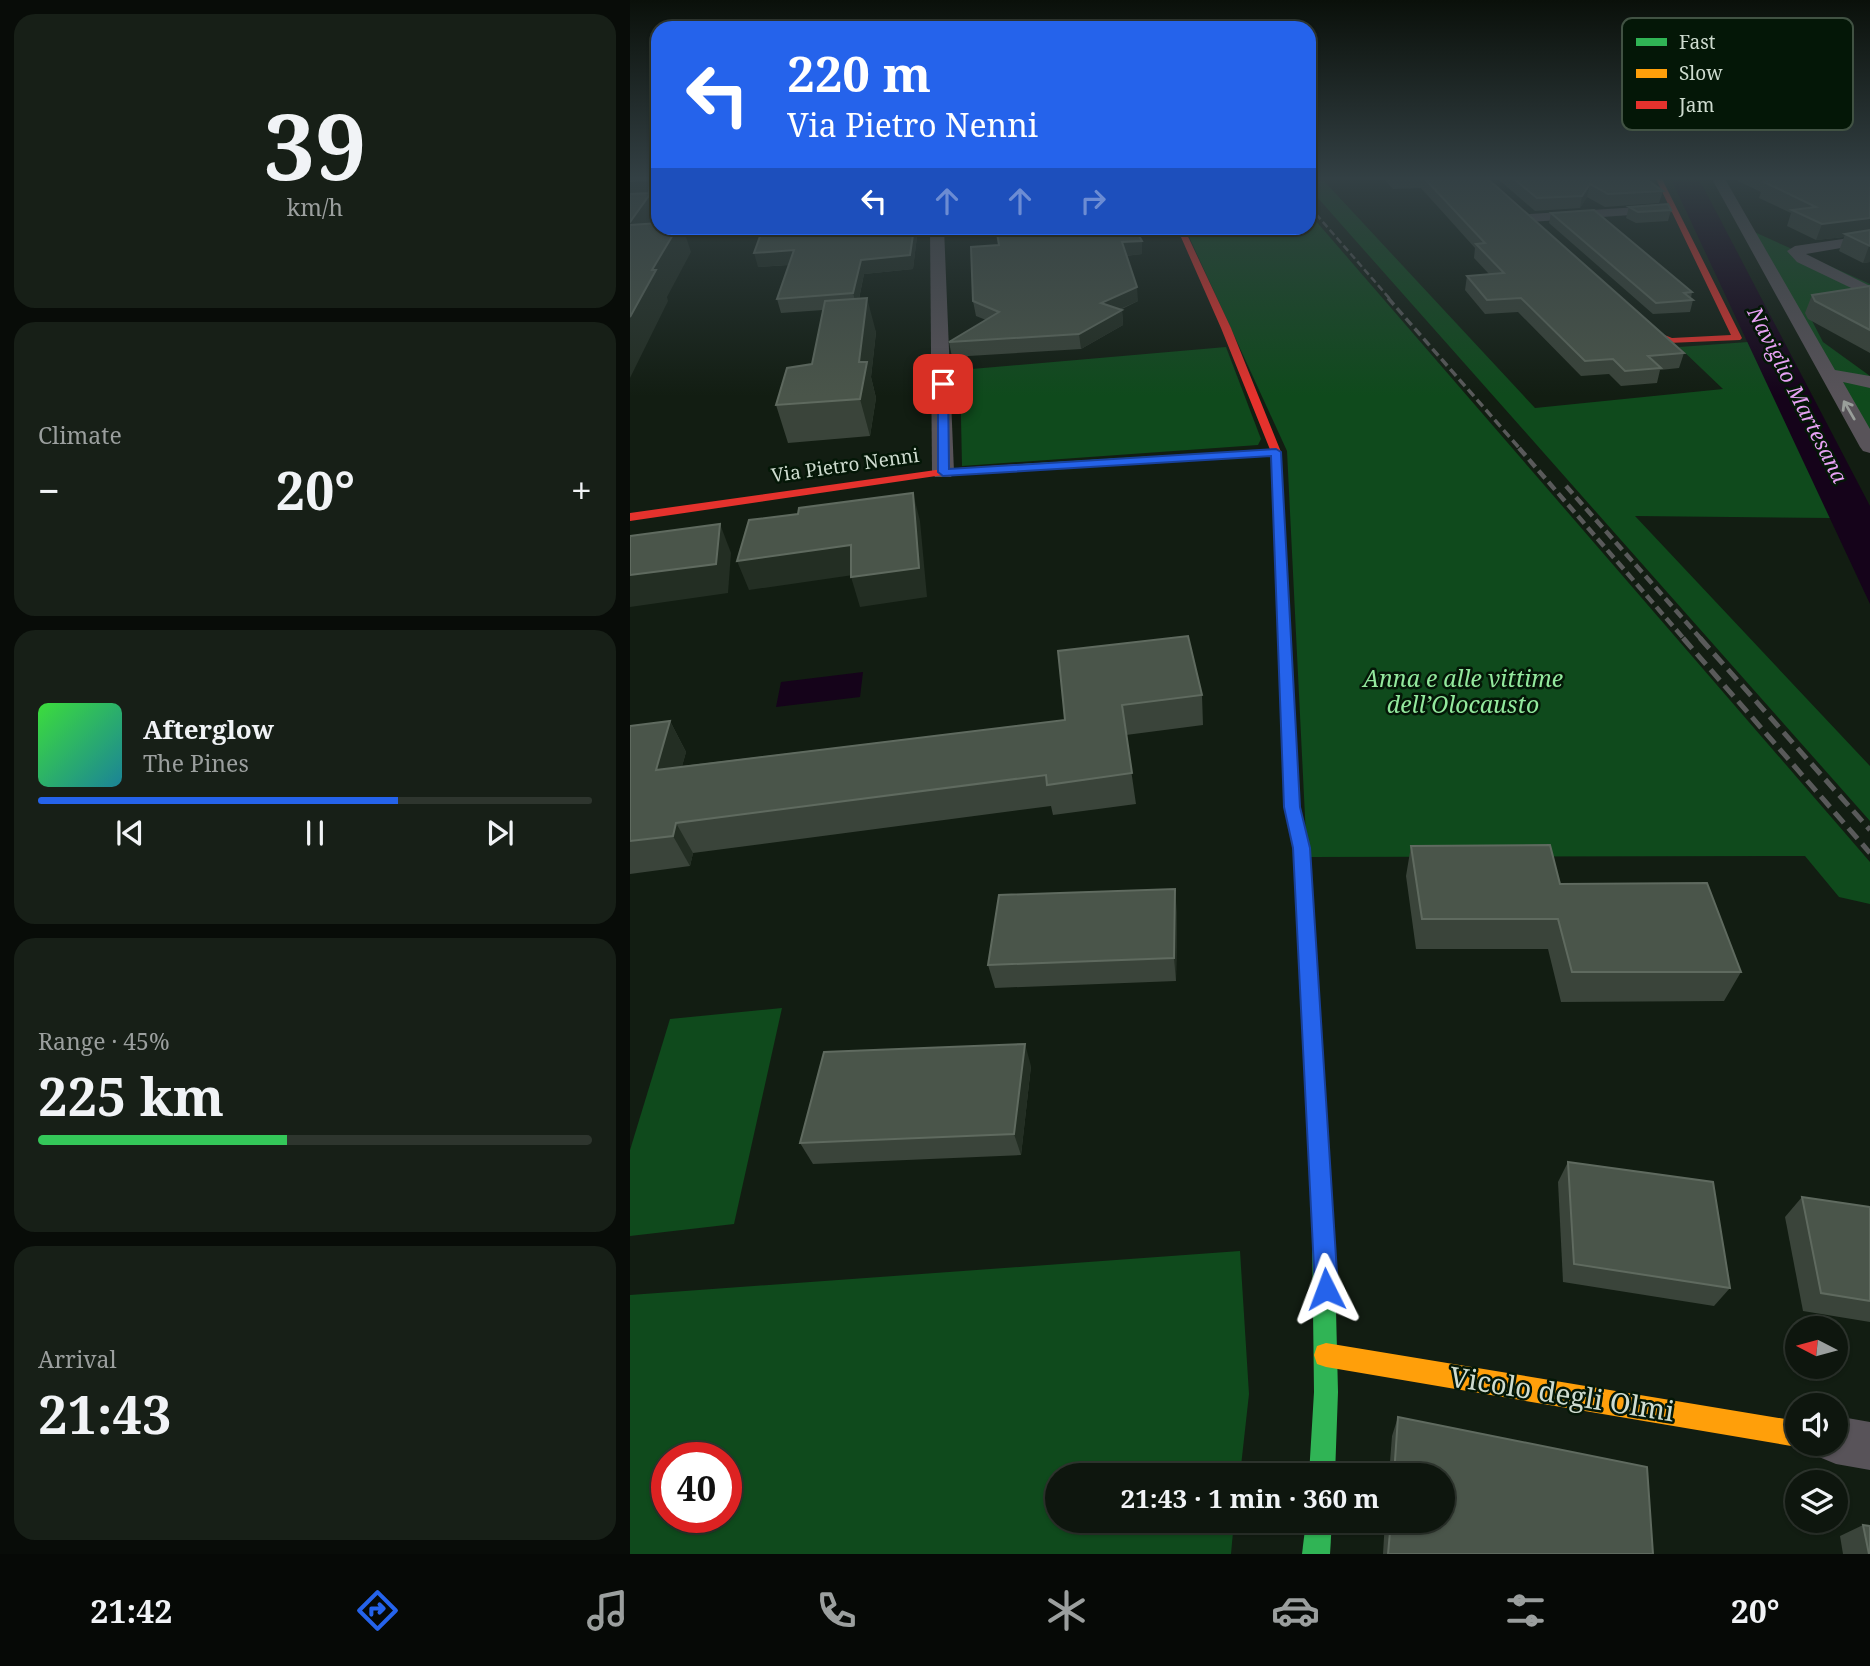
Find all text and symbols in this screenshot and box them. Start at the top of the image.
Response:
legend [1622,18,1853,130]
text: Fast [1679,29,1716,55]
text: 220 m [787,40,931,106]
icon: left [672,49,763,140]
text: Slow [1679,60,1723,86]
text: 39 [264,83,366,207]
text: Jam [1678,92,1714,118]
text: Via Pietro Nenni [787,103,1038,146]
icon: left [855,182,893,220]
icon: ahead [928,182,966,220]
icon: ahead [1001,182,1039,220]
icon: right [1074,182,1112,220]
text: km/h [287,191,343,223]
water label: Naviglio Martesana [1741,301,1855,488]
pin [913,354,973,414]
icon: arrive [924,365,962,403]
one-way arrow [1842,401,1856,421]
text: Climate [38,419,122,451]
street label: Via Pietro Nenni [769,442,921,488]
text: 20° [276,454,355,525]
text: − [38,464,60,516]
text: + [571,464,592,516]
park label: Anna e alle vittime dell’Olocausto [1361,662,1563,720]
text: Afterglow [143,711,274,747]
text: The Pines [143,747,249,779]
icon: previous [111,814,149,852]
icon: pause [296,814,334,852]
icon: next [481,814,519,852]
text: Range · 45% [38,1025,170,1057]
text: 225 km [38,1060,224,1131]
position arrow [1289,1252,1363,1326]
north arrow [1785,1316,1848,1379]
map controls [1785,1316,1848,1533]
text: Arrival [38,1343,117,1375]
street label: Vicolo degli Olmi [1447,1356,1677,1430]
text: 21:43 [38,1378,171,1449]
button: sound [1785,1393,1848,1456]
speed limit sign: 40 [651,1442,742,1533]
button: layers [1785,1470,1848,1533]
text: 21:43 · 1 min · 360 m [1120,1480,1380,1516]
icon: directions [353,1586,402,1635]
icon: music [583,1586,632,1635]
icon: phone [812,1586,861,1635]
icon: climate [1042,1586,1091,1635]
icon: car [1271,1586,1320,1635]
icon: filters [1501,1586,1550,1635]
text: 21:42 [90,1589,172,1632]
text: 20° [1731,1589,1780,1632]

